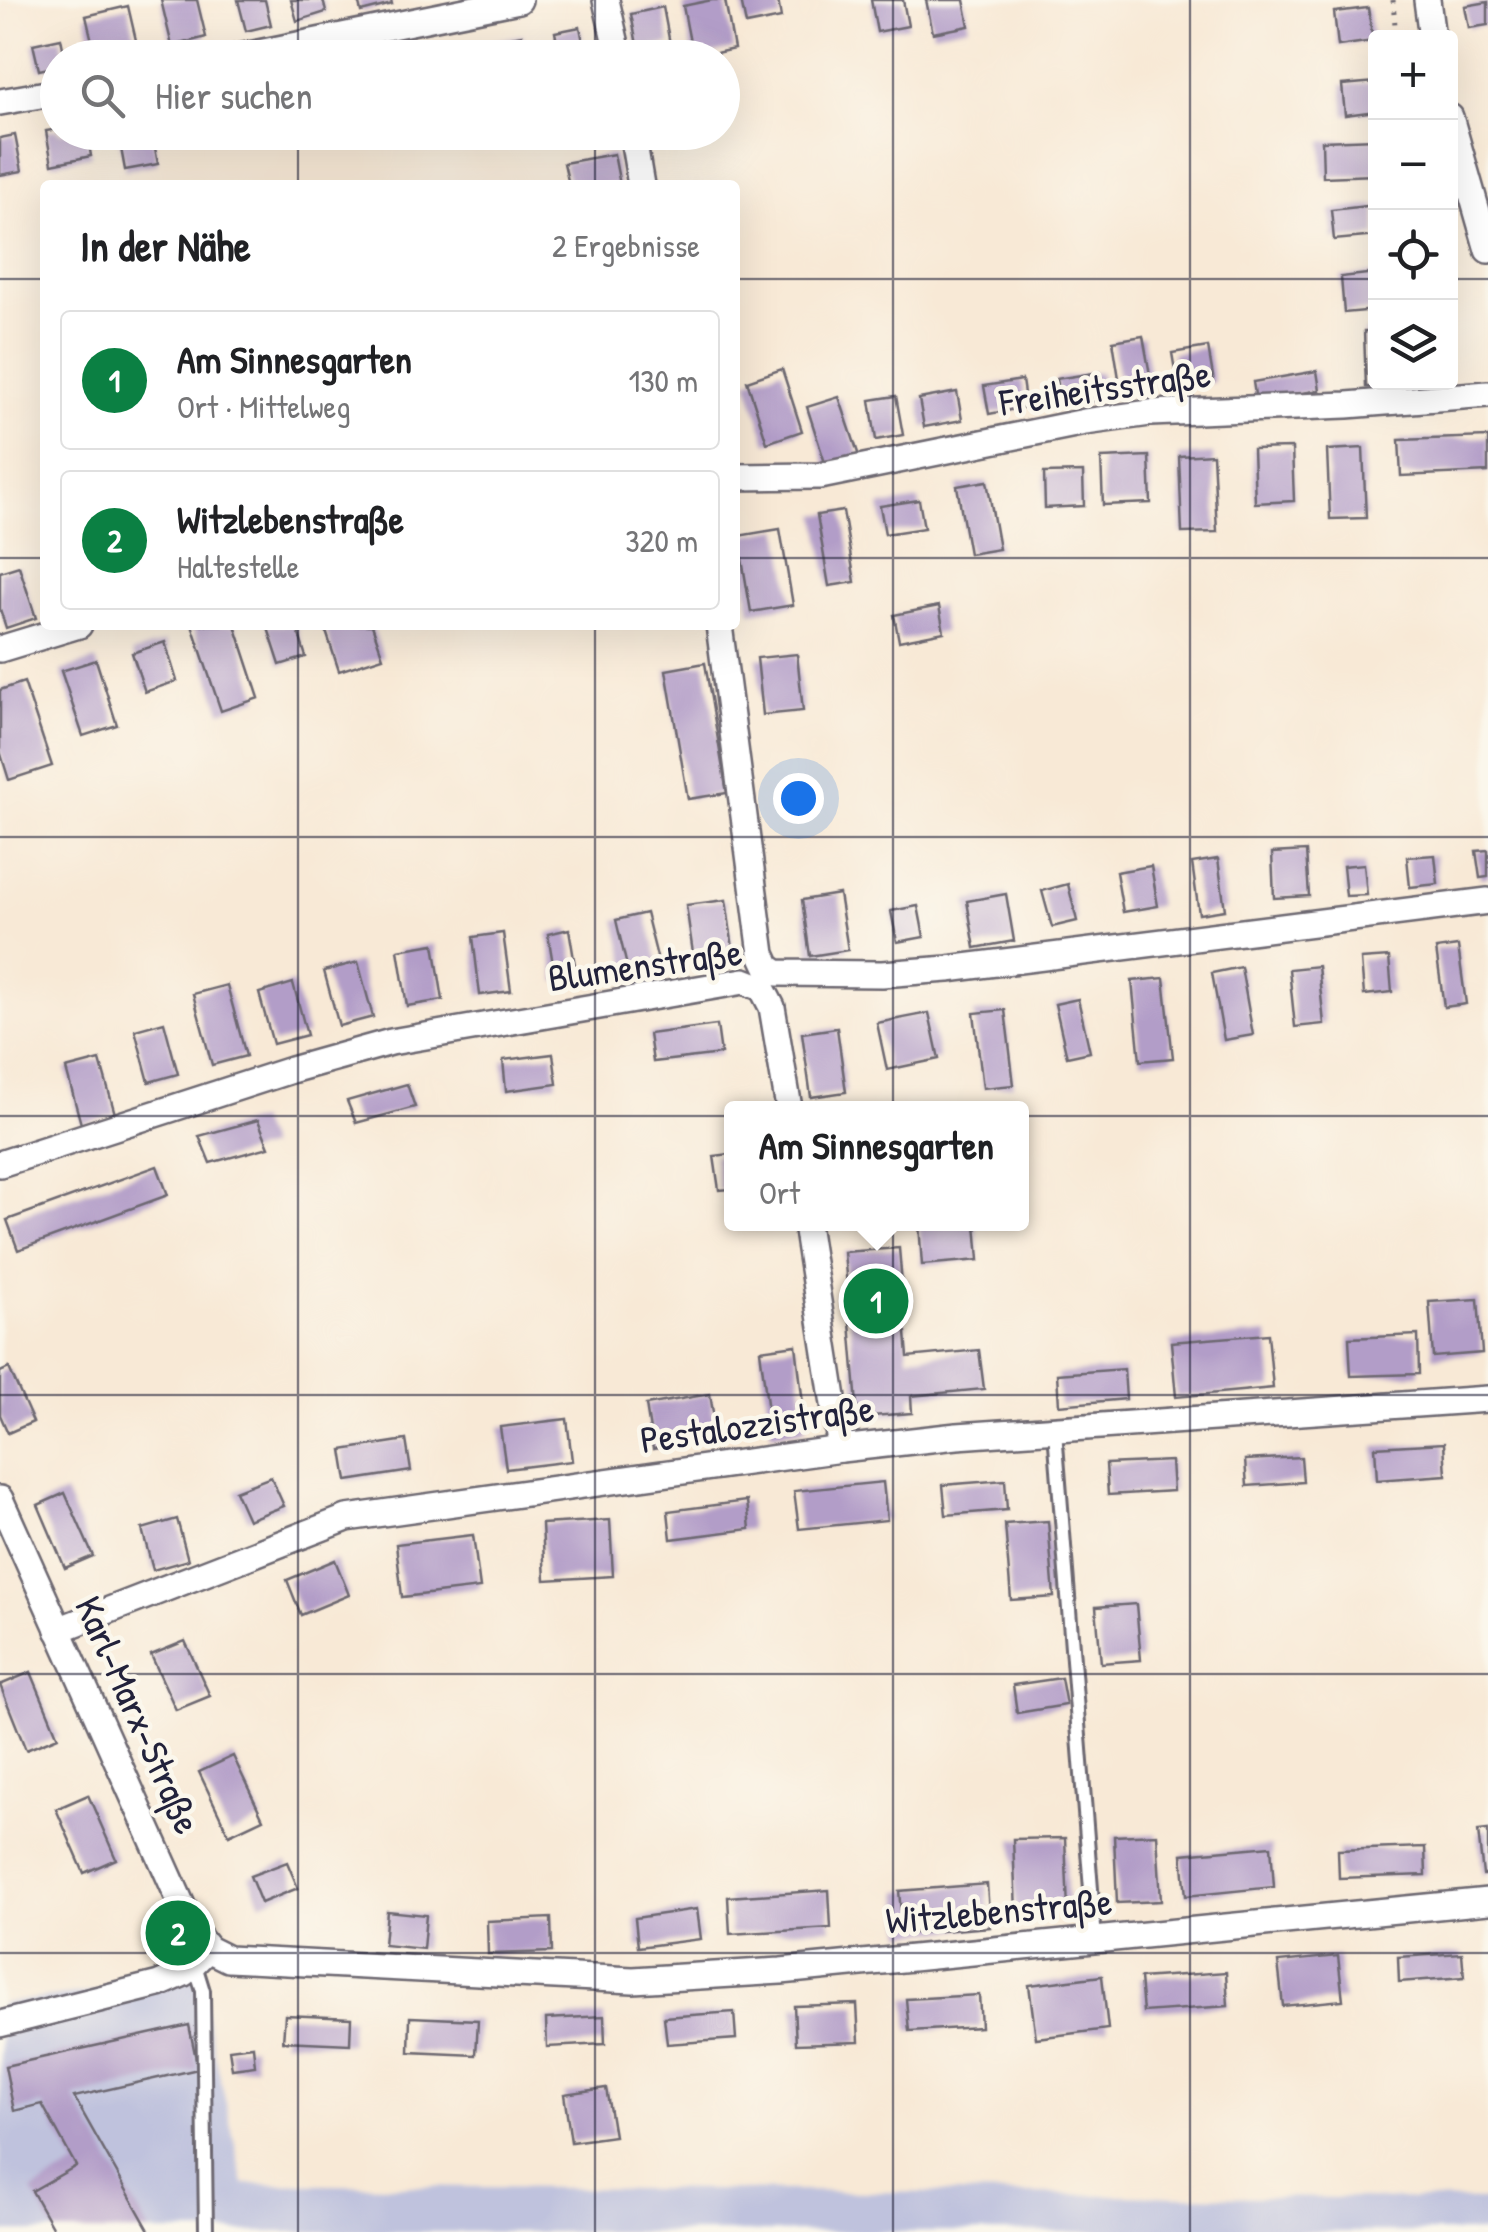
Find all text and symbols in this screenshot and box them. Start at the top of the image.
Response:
map controls [1368,30,1458,390]
button: + [1368,30,1458,120]
search box [40,40,740,150]
icon: search [75,68,130,123]
text: Hier suchen [155,69,313,121]
button: − [1368,120,1458,210]
button: locate [1368,210,1458,300]
text: In der Nähe [80,217,251,274]
text: 2 Ergebnisse [552,224,700,267]
button: layers [1368,300,1458,390]
text: Am Sinnesgarten [177,333,412,385]
street label: Freiheitsstraße [995,346,1214,428]
text: 1 [109,359,120,402]
text: 130 m [629,359,698,402]
text: Ort · Mittelweg [177,385,351,428]
text: Witzlebenstraße [177,493,404,545]
text: 2 [107,519,122,562]
text: 320 m [625,519,698,562]
text: Haltestelle [177,545,299,588]
your location [773,773,824,824]
street label: Blumenstraße [545,925,745,1003]
popup [724,1101,1029,1231]
text: Am Sinnesgarten [759,1119,994,1171]
text: Ort [759,1171,800,1214]
pin: 1 [844,1264,908,1338]
street label: Pestalozzistraße [637,1381,877,1465]
street label: Karl-Marx-Straße [63,1588,214,1841]
street label: Witzlebenstraße [884,1874,1114,1946]
pin: 2 [146,1896,210,1970]

